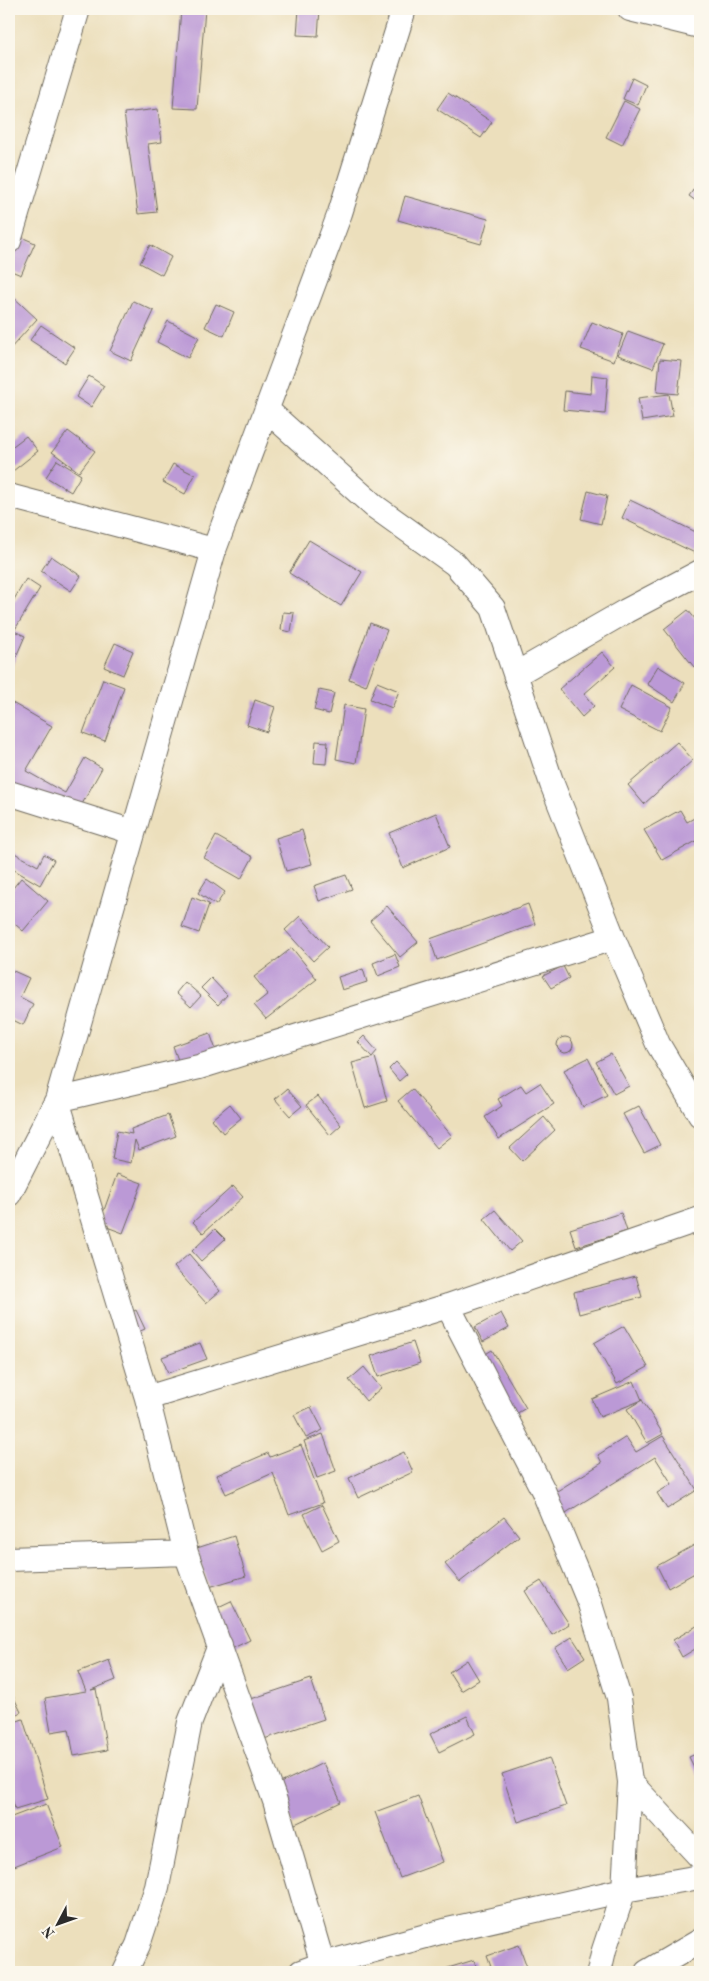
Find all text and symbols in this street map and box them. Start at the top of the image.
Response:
north arrow [32,1898,82,1948]
text: N [40,1923,58,1941]

